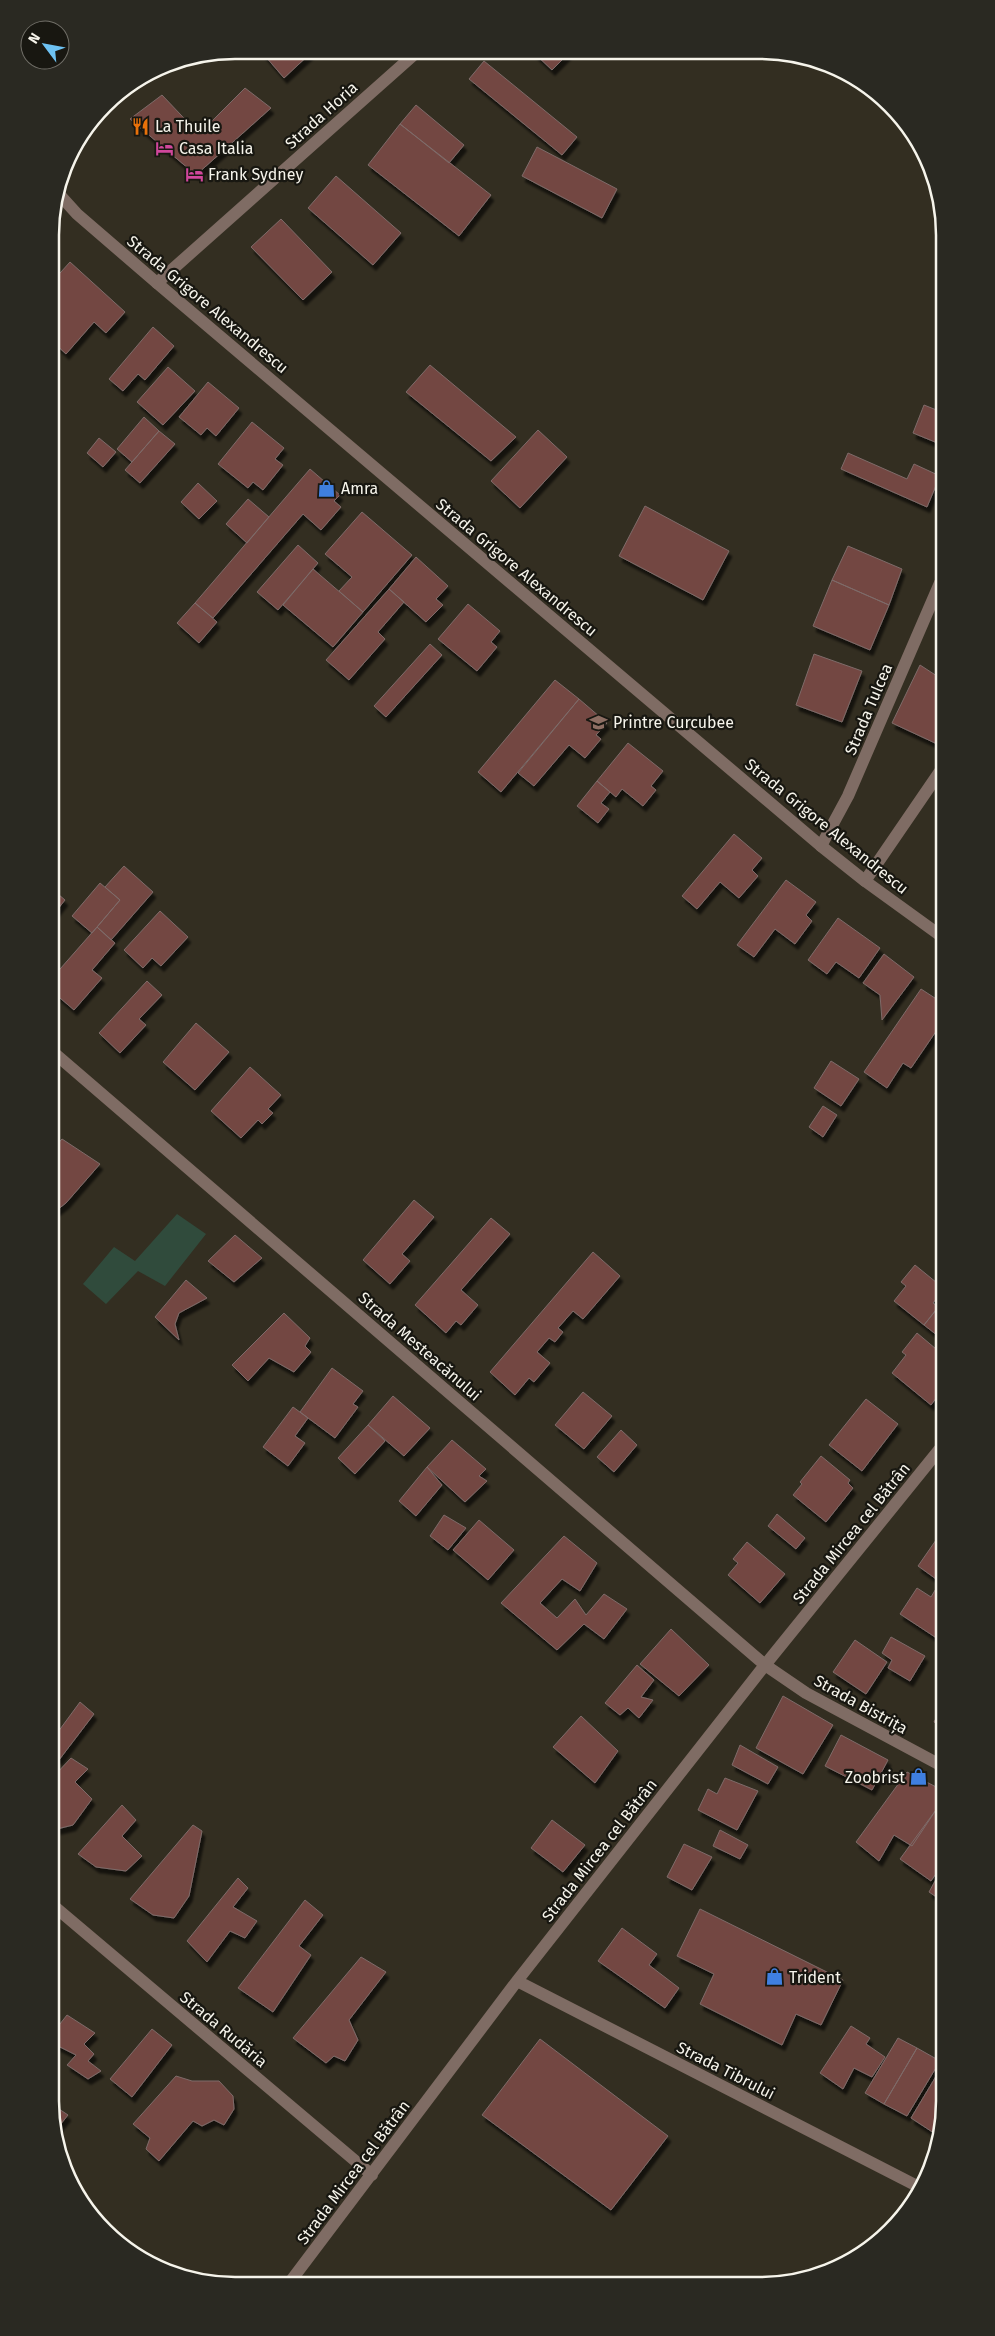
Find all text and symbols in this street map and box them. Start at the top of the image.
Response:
north arrow [20,20,70,70]
text: N [25,30,44,47]
street label: Strada Horia [281,78,361,153]
restaurant icon: La Thuile [131,116,151,136]
place label: La Thuile [155,117,221,136]
hotel icon: Casa Italia [155,138,175,158]
place label: Casa Italia [179,139,253,158]
hotel icon: Frank Sydney [184,164,204,184]
place label: Frank Sydney [208,165,303,184]
street label: Strada Grigore Alexandrescu [123,231,292,377]
shop icon: Amra [317,478,337,498]
place label: Amra [341,479,378,498]
street label: Strada Grigore Alexandrescu [432,494,601,640]
street label: Strada Tulcea [841,661,896,758]
school or university icon: Printre Curcubee [589,712,609,732]
place label: Printre Curcubee [613,713,734,732]
street label: Strada Grigore Alexandrescu [741,755,912,898]
street label: Strada Mesteacănului [355,1288,485,1405]
street label: Strada Mircea cel Bătrân [789,1459,914,1608]
street label: Strada Bistrița [810,1671,911,1739]
shop icon: Zoobrist [909,1767,929,1787]
place label: Zoobrist [845,1768,905,1787]
street label: Strada Mircea cel Bătrân [538,1775,661,1925]
shop icon: Trident [765,1967,785,1987]
place label: Trident [789,1968,841,1987]
street label: Strada Rudăria [176,1987,271,2071]
street label: Strada Tibrului [674,2038,778,2103]
street label: Strada Mircea cel Bătrân [293,2096,414,2248]

